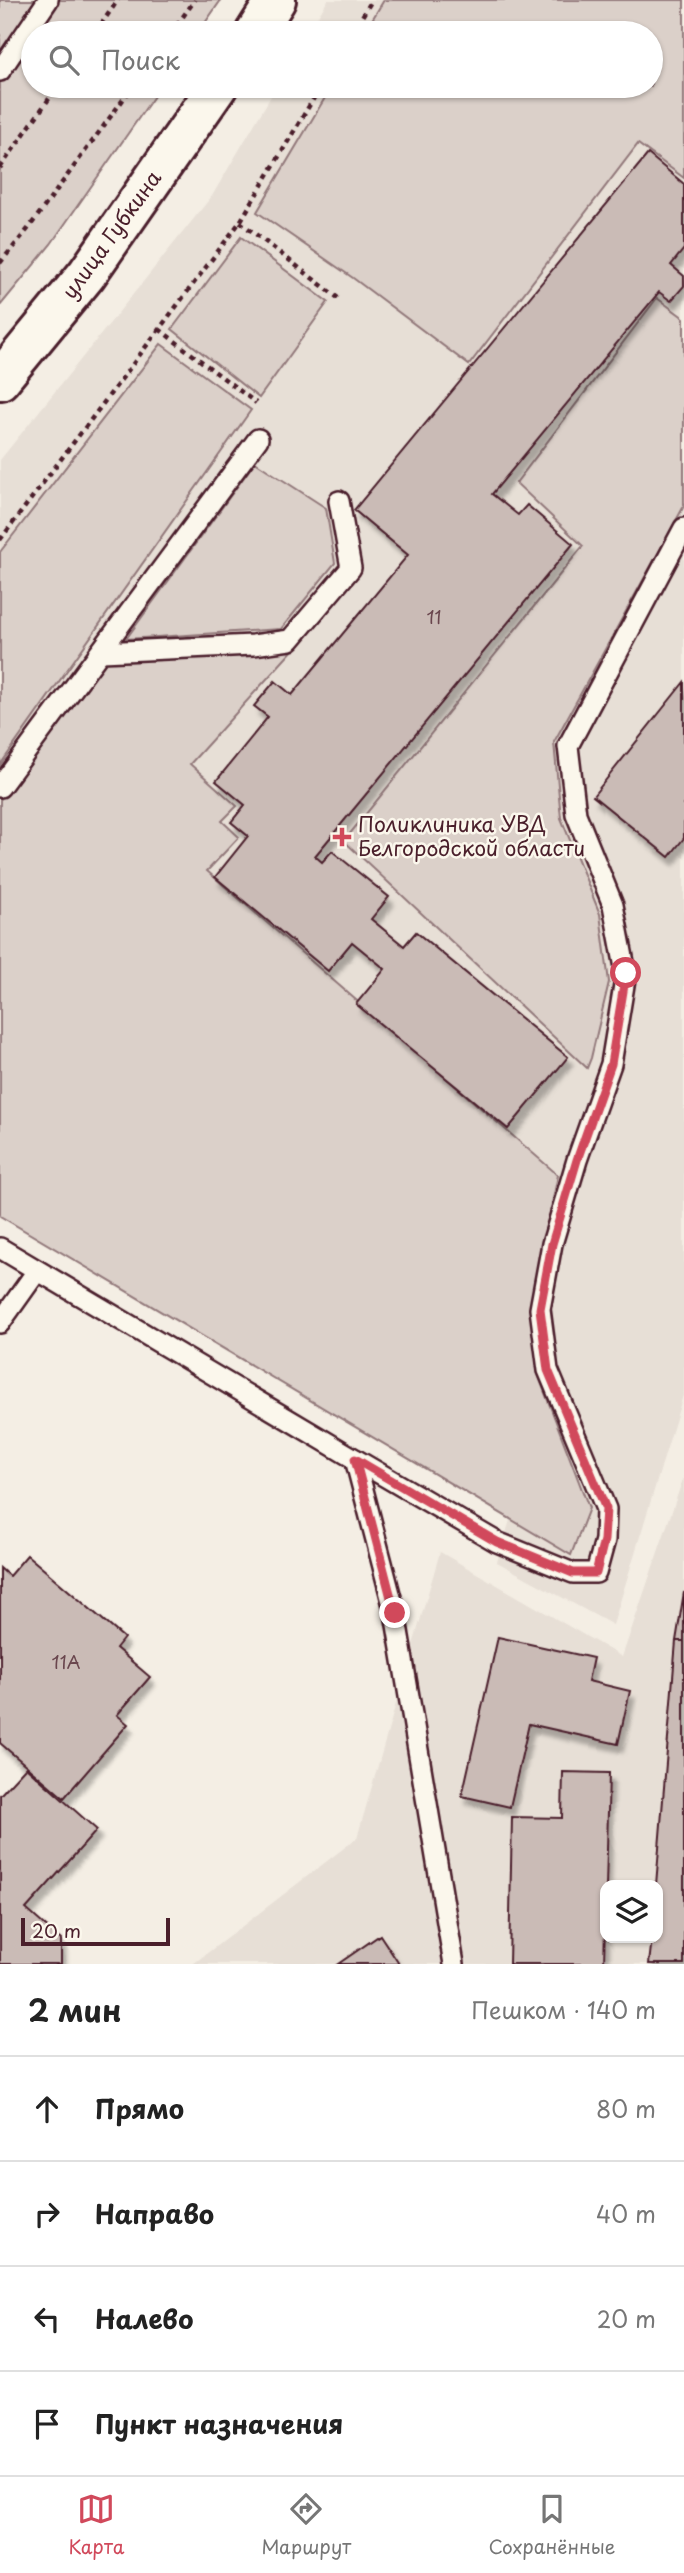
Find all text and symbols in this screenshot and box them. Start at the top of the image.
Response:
search box [21,21,663,98]
text: Поиск [101,40,180,79]
icon: search [45,41,83,79]
street label: улица Губкина [53,162,168,305]
house number: 11 [426,603,442,630]
place label: Поликлиника УВД Белгородской области [358,807,585,863]
marker: Поликлиника УВД Белгородской области [332,827,352,847]
route start [610,957,641,988]
route end [379,1597,410,1628]
house number: 11А [52,1648,81,1675]
map controls [600,1880,663,1943]
button: layers [600,1880,663,1943]
scale bar [21,1915,170,1947]
text: 20 m [32,1916,81,1944]
text: 2 мин [28,1987,122,2032]
text: Пешком · 140 m [471,1992,656,2027]
text: Прямо [95,2089,184,2128]
icon: ahead [28,2090,66,2128]
text: 80 m [596,2091,656,2126]
text: Направо [95,2194,214,2233]
icon: right [28,2195,66,2233]
text: 40 m [596,2196,656,2231]
text: Налево [95,2299,193,2338]
icon: left [28,2300,66,2338]
text: 20 m [597,2301,656,2336]
text: Пункт назначения [95,2404,343,2443]
icon: arrive [28,2405,66,2443]
tab: Карта [69,2490,124,2560]
tab: Маршрут [261,2490,351,2560]
tab: Сохранённые [488,2490,615,2560]

